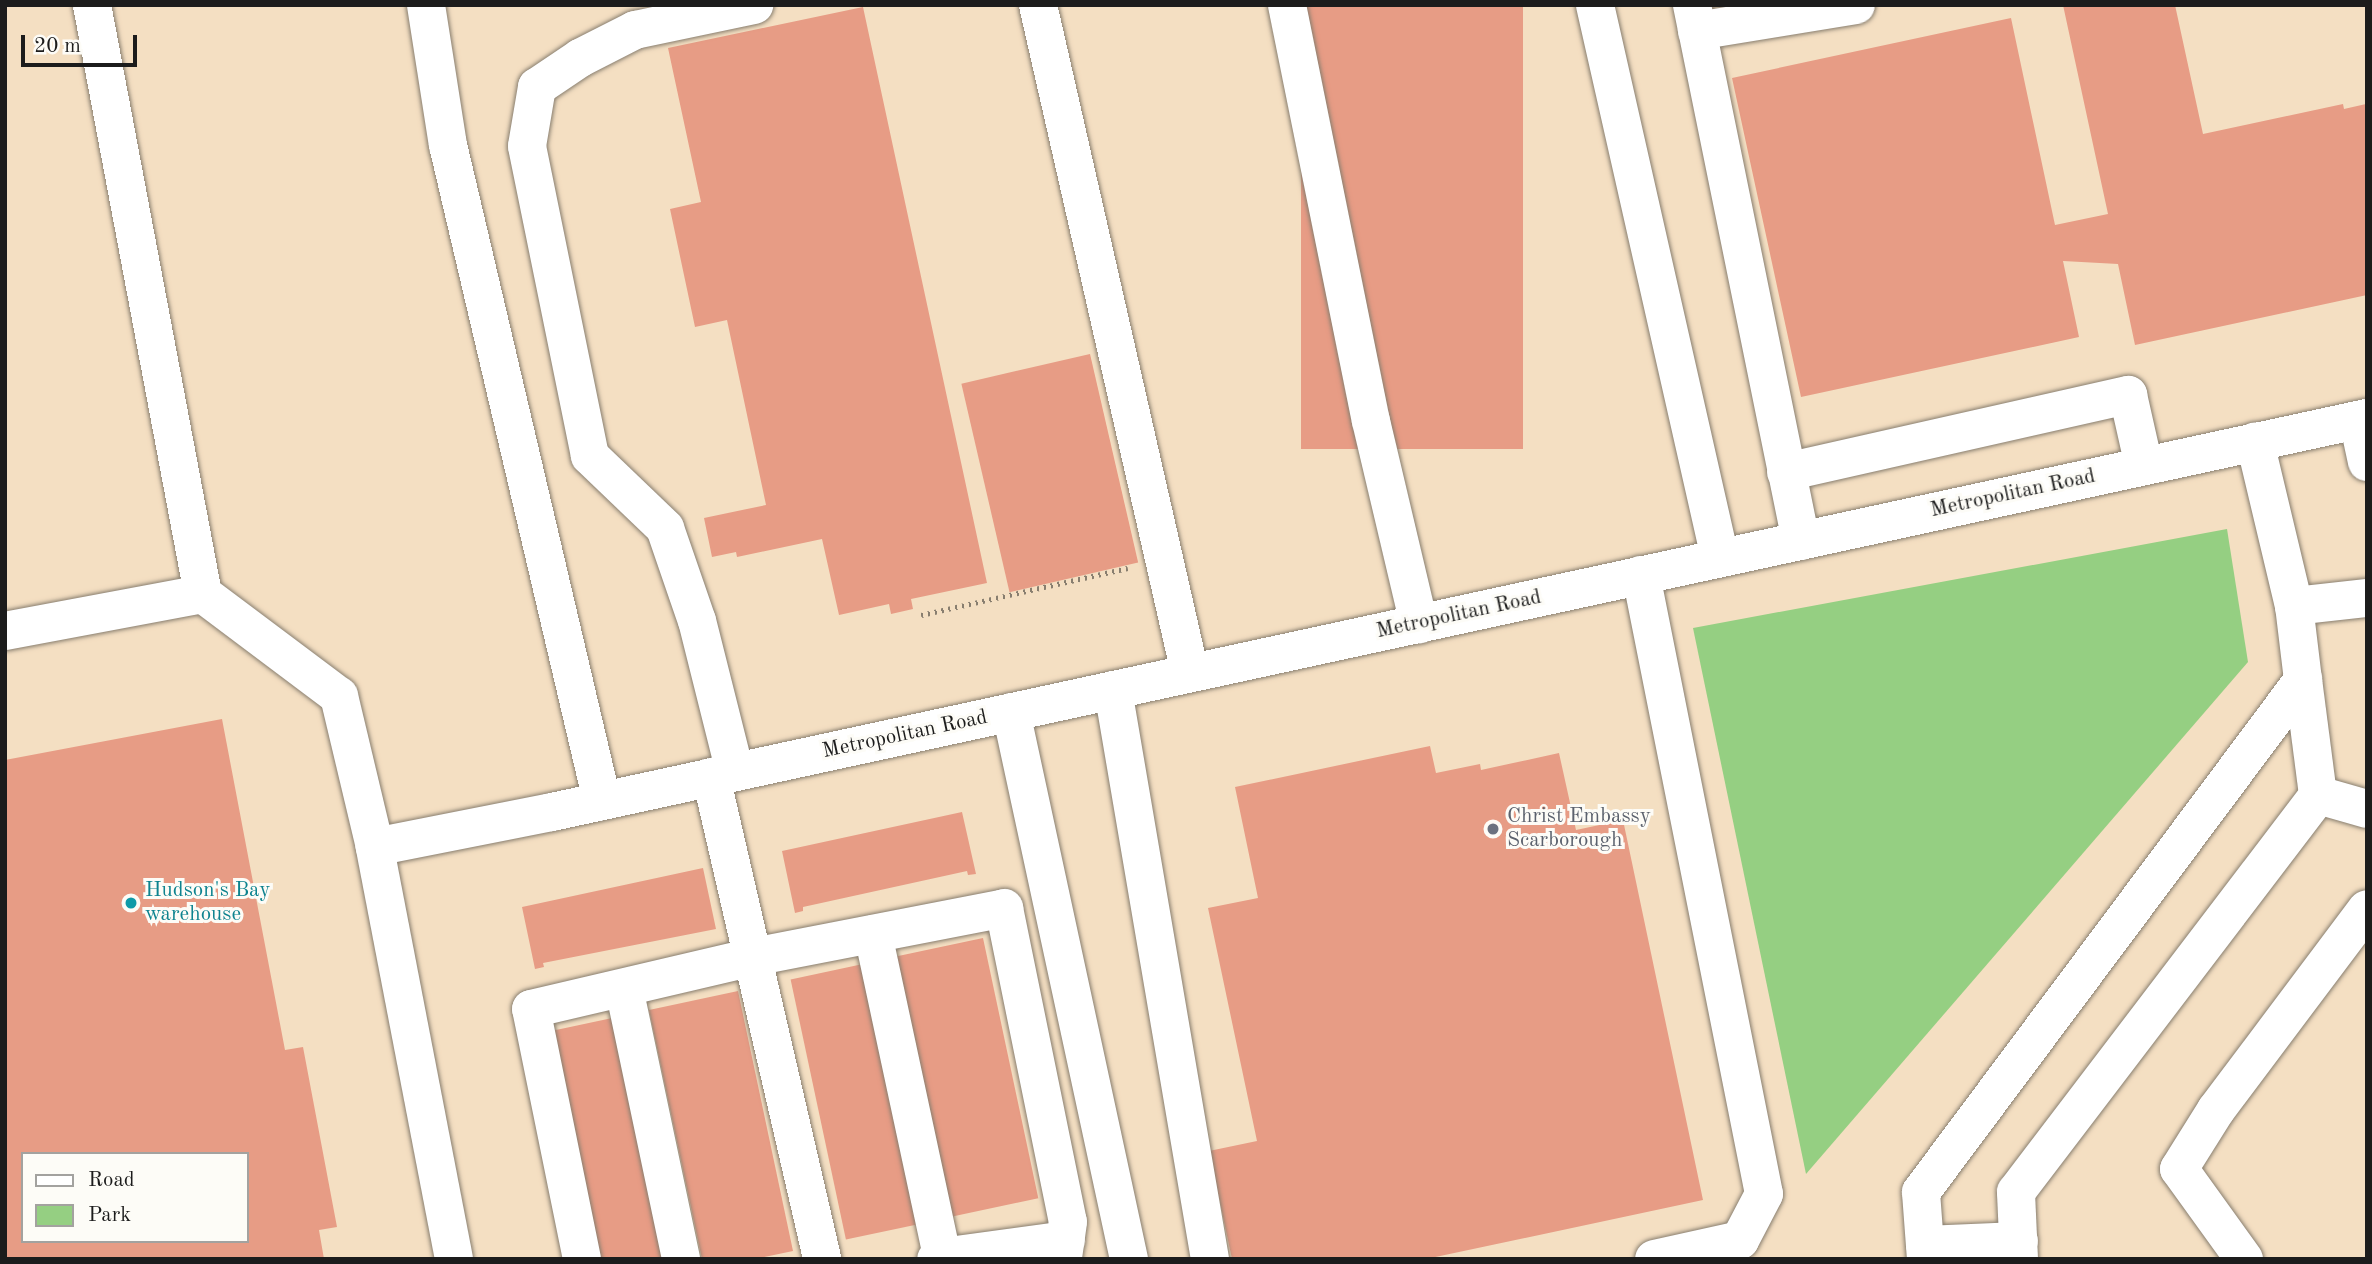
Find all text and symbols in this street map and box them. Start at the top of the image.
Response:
scale bar [24,21,140,65]
text: 20 m [34,36,81,57]
street label: Metropolitan Road [1928,464,2098,524]
street label: Metropolitan Road [1374,585,1544,645]
street label: Metropolitan Road [820,705,990,765]
place label: Christ Embassy Scarborough [1507,804,1651,854]
marker: Christ Embassy Scarborough [1485,821,1501,837]
place label: Hudson's Bay warehouse [145,878,270,928]
marker: Hudson's Bay warehouse [123,895,139,911]
legend [21,1152,248,1243]
text: Road [88,1170,135,1191]
text: Park [88,1205,131,1226]

